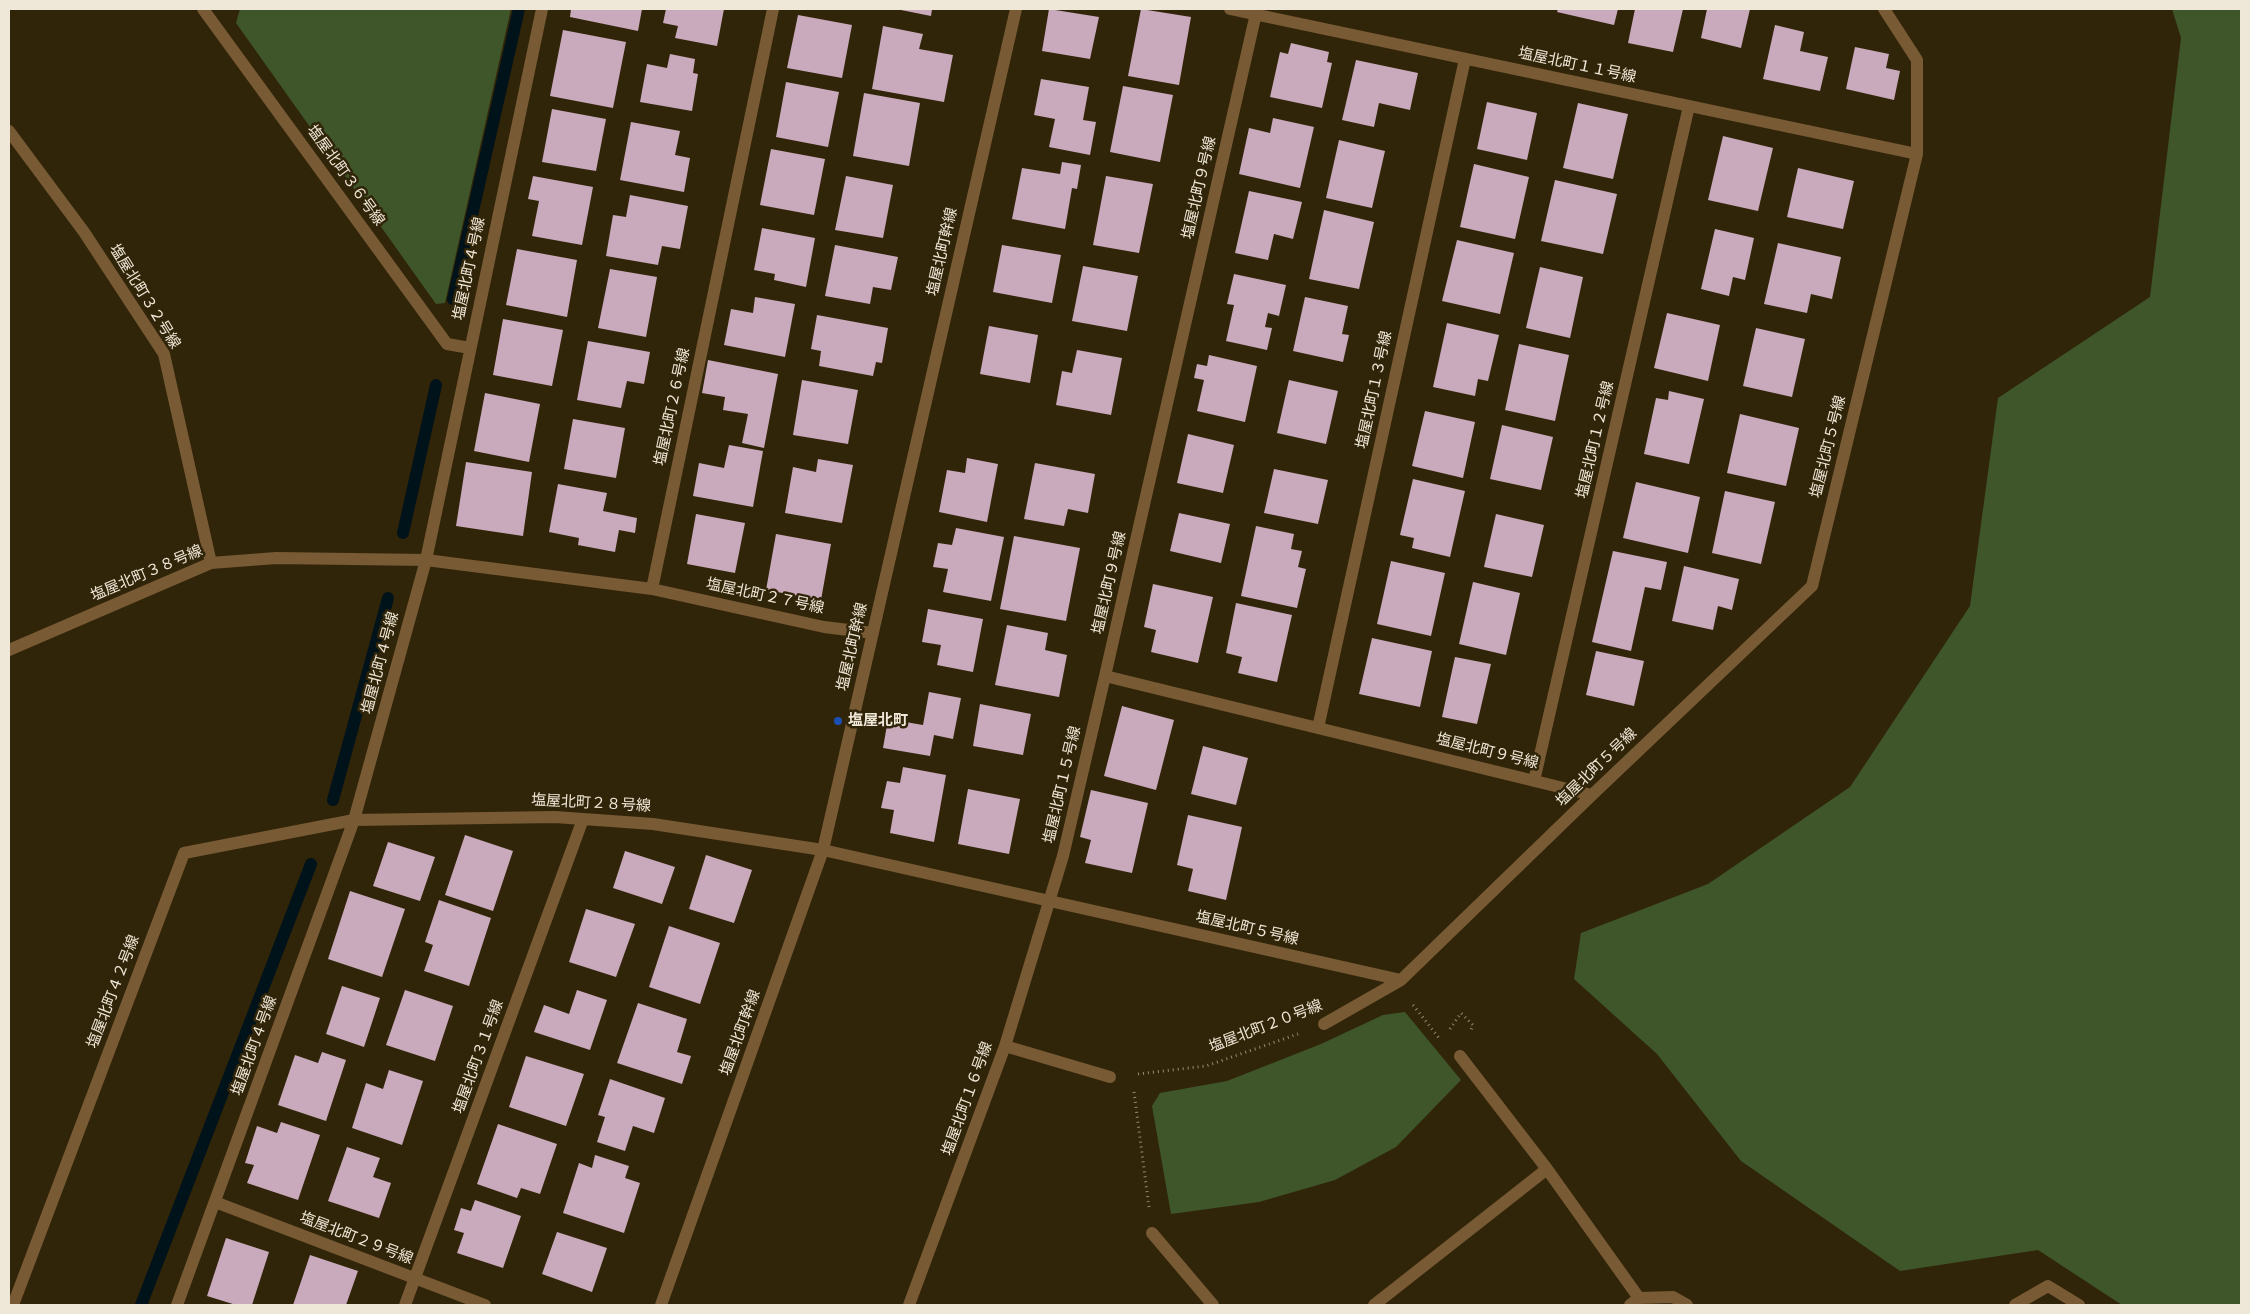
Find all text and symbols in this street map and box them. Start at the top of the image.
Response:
street label: 塩屋北町１１号線 [1516,45,1638,87]
street label: 塩屋北町３６号線 [302,122,388,230]
street label: 塩屋北町９号線 [1179,135,1221,241]
street label: 塩屋北町幹線 [924,206,962,298]
street label: 塩屋北町４号線 [450,216,490,322]
street label: 塩屋北町３２号線 [105,241,183,353]
street label: 塩屋北町１３号線 [1354,329,1396,451]
street label: 塩屋北町２６号線 [652,346,694,468]
street label: 塩屋北町１２号線 [1574,380,1618,500]
street label: 塩屋北町５号線 [1808,394,1850,500]
street label: 塩屋北町９号線 [1089,530,1131,636]
street label: 塩屋北町３８号線 [88,542,206,606]
street label: 塩屋北町２７号線 [704,576,826,618]
street label: 塩屋北町幹線 [834,601,872,693]
street label: 塩屋北町４号線 [359,610,403,716]
place label: 塩屋北町 [848,712,908,730]
marker: 塩屋北町 [832,715,844,727]
street label: 塩屋北町１５号線 [1041,725,1085,845]
street label: 塩屋北町５号線 [1553,725,1641,811]
street label: 塩屋北町９号線 [1434,731,1540,773]
street label: 塩屋北町２８号線 [531,792,651,816]
street label: 塩屋北町５号線 [1194,908,1300,950]
street label: 塩屋北町４２号線 [84,933,144,1051]
street label: 塩屋北町幹線 [717,988,765,1078]
street label: 塩屋北町４号線 [229,994,281,1098]
street label: 塩屋北町２０号線 [1207,997,1325,1057]
street label: 塩屋北町３１号線 [450,998,508,1116]
street label: 塩屋北町１６号線 [939,1040,997,1158]
street label: 塩屋北町２９号線 [297,1209,415,1269]

